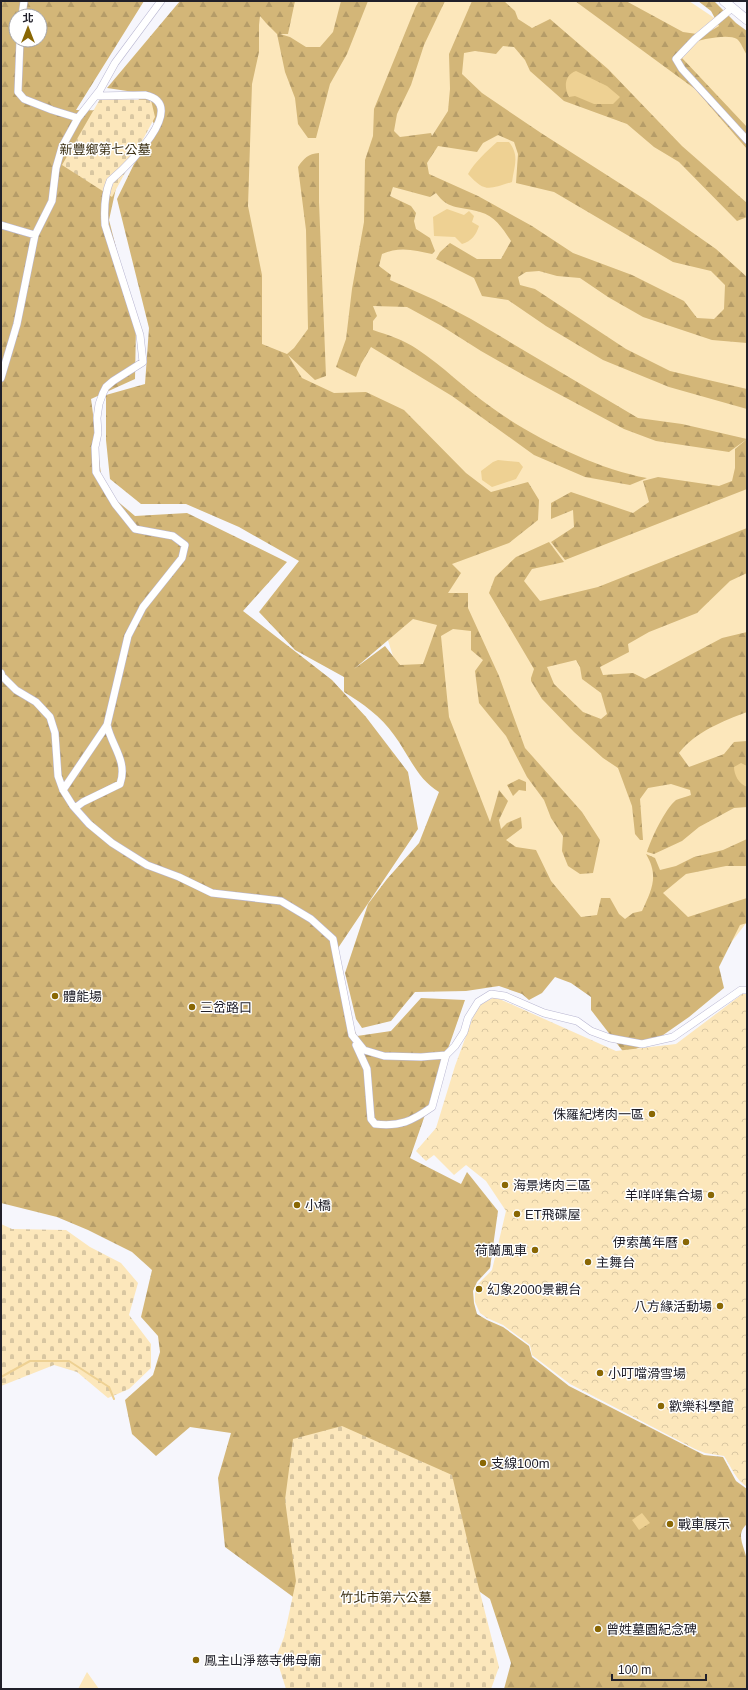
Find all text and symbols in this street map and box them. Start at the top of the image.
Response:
north arrow [8,8,48,48]
text: 北 [23,12,34,24]
park label: 新豐鄉第七公墓 [59,142,151,157]
place label: 體能場 [63,989,102,1004]
marker: 體能場 [50,991,60,1001]
place label: 三岔路口 [200,1000,252,1015]
marker: 三岔路口 [187,1002,197,1012]
place label: 侏羅紀烤肉一區 [553,1107,644,1122]
marker: 侏羅紀烤肉一區 [647,1109,657,1119]
place label: 海景烤肉三區 [513,1178,591,1193]
marker: 海景烤肉三區 [500,1180,510,1190]
place label: 羊咩咩集合場 [625,1188,703,1203]
marker: 羊咩咩集合場 [706,1190,716,1200]
place label: 小橋 [305,1198,331,1213]
marker: 小橋 [292,1200,302,1210]
place label: ET飛碟屋 [525,1207,581,1222]
marker: ET飛碟屋 [512,1209,522,1219]
place label: 伊索萬年曆 [613,1235,678,1250]
marker: 伊索萬年曆 [681,1237,691,1247]
place label: 荷蘭風車 [475,1243,527,1258]
marker: 荷蘭風車 [530,1245,540,1255]
place label: 主舞台 [596,1255,635,1270]
marker: 主舞台 [583,1257,593,1267]
place label: 幻象2000景觀台 [487,1282,581,1297]
marker: 幻象2000景觀台 [474,1284,484,1294]
place label: 八方緣活動場 [634,1299,712,1314]
marker: 八方緣活動場 [715,1301,725,1311]
place label: 小叮噹滑雪場 [608,1366,686,1381]
marker: 小叮噹滑雪場 [595,1368,605,1378]
place label: 歡樂科學館 [669,1399,734,1414]
marker: 歡樂科學館 [656,1401,666,1411]
place label: 支線100m [491,1456,550,1471]
marker: 支線100m [478,1458,488,1468]
place label: 戰車展示 [678,1517,730,1532]
marker: 戰車展示 [665,1519,675,1529]
park label: 竹北市第六公墓 [340,1590,432,1605]
place label: 曾姓墓園紀念碑 [606,1622,697,1637]
marker: 曾姓墓園紀念碑 [593,1624,603,1634]
place label: 鳳主山淨慈寺佛母廟 [204,1653,321,1668]
marker: 鳳主山淨慈寺佛母廟 [191,1655,201,1665]
scale bar [612,1656,706,1682]
text: 100 m [618,1663,651,1677]

